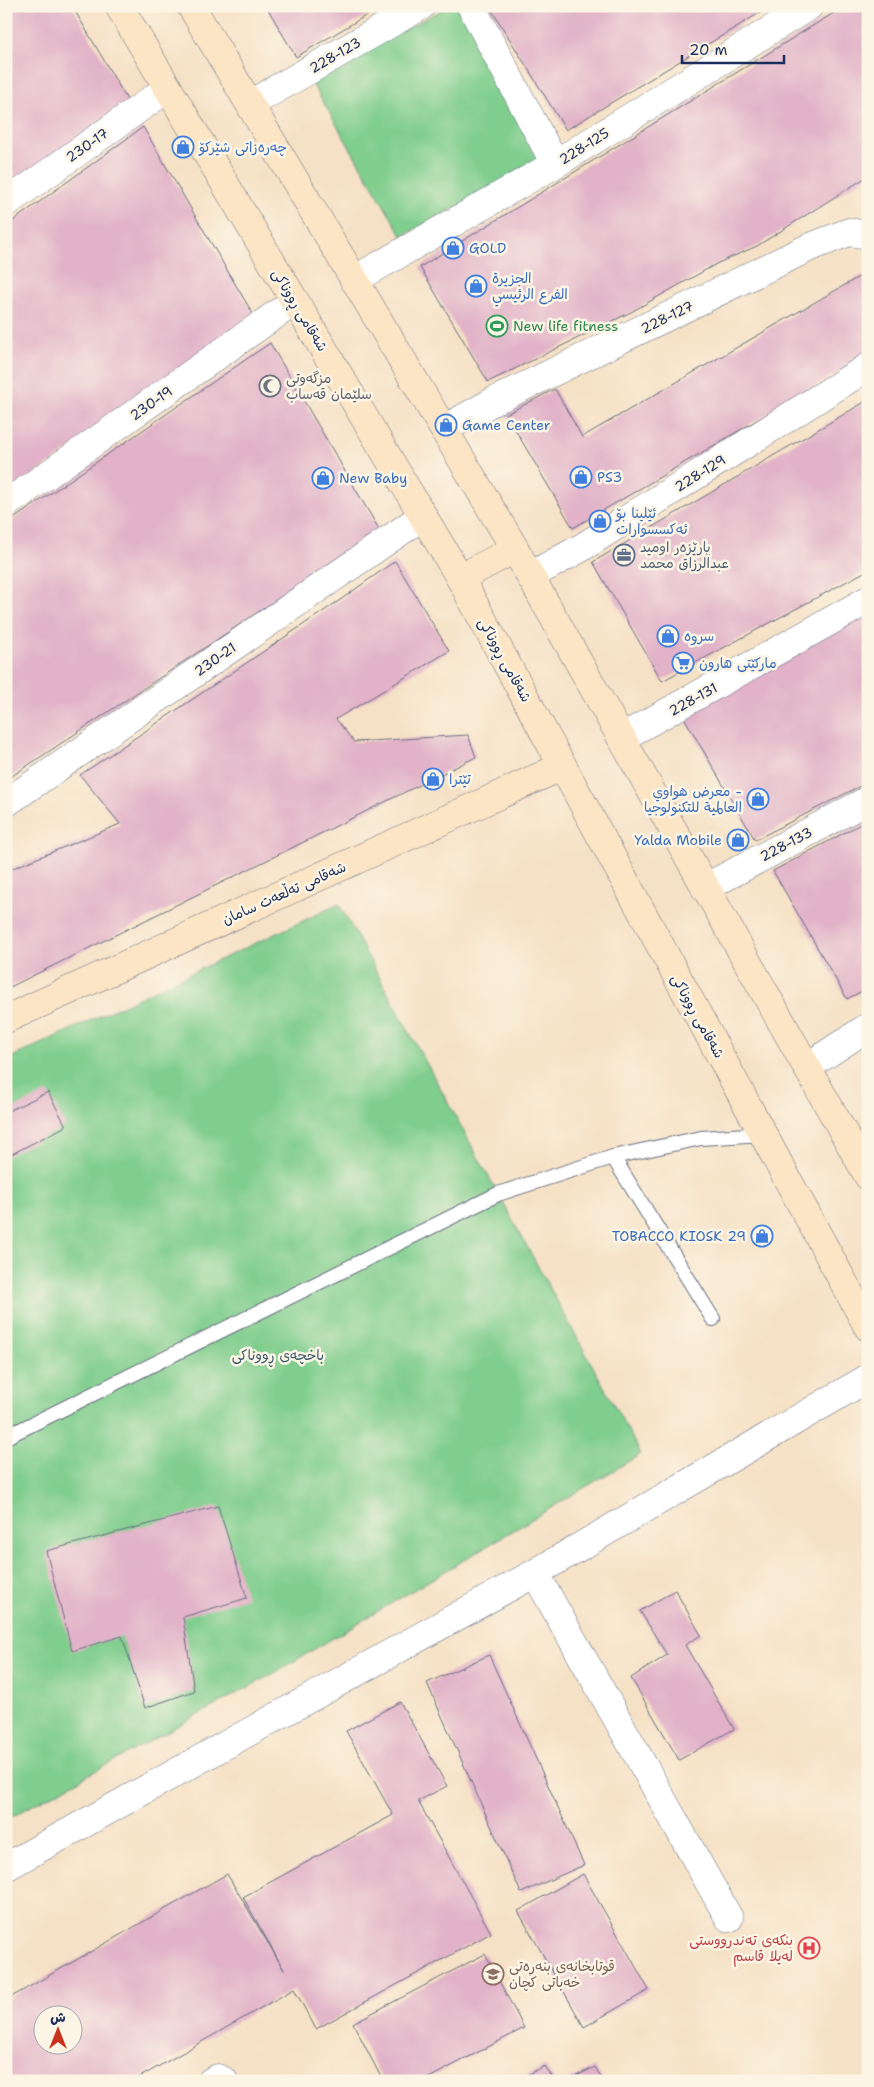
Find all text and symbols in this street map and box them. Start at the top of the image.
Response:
scale bar [682,32,784,64]
street label: 228-123 [306,33,364,77]
text: 20 m [689,40,728,60]
street label: 230-17 [62,124,112,166]
street label: 228-125 [555,124,613,168]
shop icon: چەرەزاتی شێرکۆ [171,135,195,159]
place label: چەرەزاتی شێرکۆ [198,138,287,157]
shop icon: GOLD [441,236,465,260]
place label: GOLD [469,239,506,257]
street label: شەقامی ڕووناکی [265,265,332,357]
place label: الجزيرة الفرع الرئيسي [492,269,568,307]
shop icon: الجزيرة الفرع الرئيسي [464,274,488,298]
street label: 228-127 [638,297,696,337]
sports icon: New life fitness [485,314,509,338]
place label: New life fitness [513,317,618,335]
place label: مزگەوتی سلێمان قەساب [286,369,372,403]
mosque icon: مزگەوتی سلێمان قەساب [258,374,282,398]
street label: 230-19 [126,382,176,424]
shop icon: Game Center [434,413,458,437]
place label: Game Center [462,416,551,434]
street label: 228-129 [671,450,729,496]
shop icon: PS3 [569,465,593,489]
shop icon: New Baby [311,466,335,490]
place label: PS3 [597,468,622,486]
place label: New Baby [339,469,407,487]
place label: ئێلینا بۆ ئەکسسوارات [615,504,688,538]
shop icon: ئێلینا بۆ ئەکسسوارات [588,509,612,533]
place label: پارێزەر اومید عبدالرزاق محمد [640,538,729,572]
office icon: پارێزەر اومید عبدالرزاق محمد [612,543,636,567]
street label: شەقامی ڕووناکی [471,615,536,707]
shop icon: سروە [656,624,680,648]
place label: سروە [684,627,714,646]
street label: 230-21 [190,638,240,680]
supermarket icon: مارکێتی هارون [671,651,695,675]
place label: مارکێتی هارون [699,654,777,672]
street label: 228-131 [666,678,720,720]
shop icon: تێترا [421,767,445,791]
place label: تێترا [449,770,472,788]
place label: معرض هواوي - العالمية للتكنولوجيا [644,782,742,816]
shop icon: معرض هواوي - العالمية للتكنولوجيا [746,787,770,811]
street label: 228-133 [757,823,815,865]
shop icon: Yalda Mobile [726,828,750,852]
place label: Yalda Mobile [634,831,722,849]
street label: شەقامی تەڵعەت سامان [219,857,349,928]
street label: شەقامی ڕووناکی [664,971,729,1063]
shop icon: TOBACCO KIOSK 29 [750,1224,774,1248]
place label: TOBACCO KIOSK 29 [612,1227,746,1245]
park label: باخچەی ڕووناکی [232,1346,324,1368]
place label: بنکەی تەندرووستی لەیلا قاسم [689,1931,793,1967]
hospital icon: بنکەی تەندرووستی لەیلا قاسم [797,1936,821,1960]
place label: قوتابخانەی بنەڕەتی خەباتی کچان [509,1957,615,1992]
school or university icon: قوتابخانەی بنەڕەتی خەباتی کچان [481,1962,505,1986]
north arrow [32,2004,82,2054]
text: ش [50,2008,66,2026]

